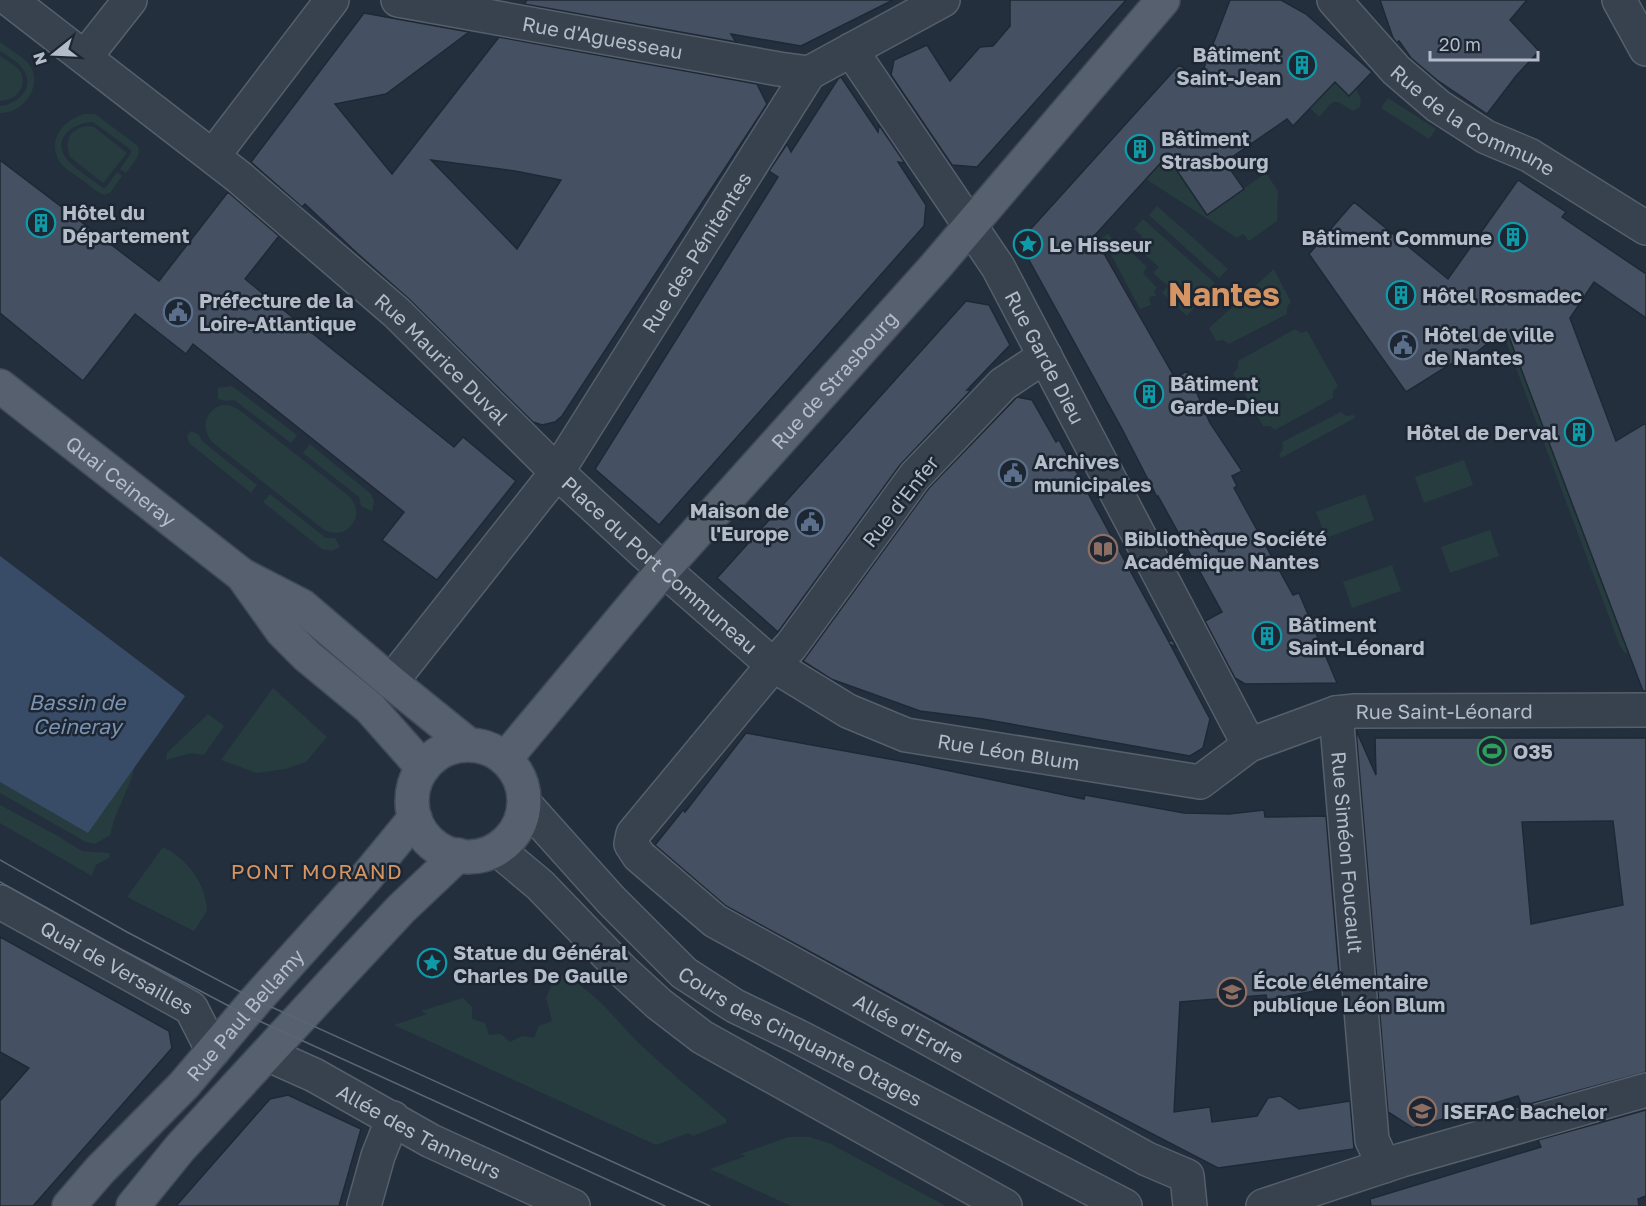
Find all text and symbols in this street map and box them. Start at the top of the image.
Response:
street label: Rue d'Aguesseau [521,11,685,63]
north arrow [24,24,84,84]
scale bar [1430,24,1538,62]
text: 20 m [1439,33,1481,55]
place label: Bâtiment Saint-Jean [1176,42,1281,89]
building icon: Bâtiment Saint-Jean [1286,49,1318,81]
text: N [28,50,51,68]
street label: Rue de la Commune [1386,59,1560,180]
place label: Bâtiment Strasbourg [1161,126,1269,173]
building icon: Bâtiment Strasbourg [1124,133,1156,165]
street label: Rue des Pénitentes [636,167,756,337]
place label: Hôtel du Département [62,200,189,247]
building icon: Hôtel du Département [25,207,57,239]
building icon: Bâtiment Commune [1497,221,1529,253]
place label: Bâtiment Commune [1301,225,1492,249]
place icon: Le Hisseur [1012,228,1044,260]
place label: Le Hisseur [1049,232,1152,256]
district label: Nantes [1168,275,1280,313]
building icon: Hôtel Rosmadec [1385,279,1417,311]
place label: Hôtel Rosmadec [1422,283,1582,307]
street label: Rue Garde Dieu [1001,287,1090,428]
place label: Préfecture de la Loire-Atlantique [199,288,356,335]
street label: Rue Maurice Duval [370,288,514,429]
public building icon: Préfecture de la Loire-Atlantique [162,296,194,328]
street label: Rue de Strasbourg [766,306,902,454]
place label: Hôtel de ville de Nantes [1424,322,1554,369]
public building icon: Hôtel de ville de Nantes [1387,329,1419,361]
place label: Bâtiment Garde-Dieu [1170,371,1279,418]
building icon: Bâtiment Garde-Dieu [1133,378,1165,410]
building icon: Hôtel de Derval [1563,416,1595,448]
place label: Hôtel de Derval [1406,420,1558,444]
street label: Quai Ceineray [62,430,181,531]
place label: Archives municipales [1034,449,1151,496]
street label: Rue d'Enfer [857,450,943,552]
public building icon: Archives municipales [997,457,1029,489]
street label: Place du Port Communeau [557,471,763,658]
place label: Maison de l'Europe [690,498,789,545]
public building icon: Maison de l'Europe [794,506,826,538]
place label: Bibliothèque Société Académique Nantes [1124,526,1327,573]
library icon: Bibliothèque Société Académique Nantes [1087,533,1119,565]
place label: Bâtiment Saint-Léonard [1288,612,1425,659]
building icon: Bâtiment Saint-Léonard [1251,620,1283,652]
water label: Bassin de Ceineray [28,689,127,739]
street label: Rue Saint-Léonard [1356,698,1533,723]
street label: Rue Léon Blum [936,728,1082,775]
sports icon: O35 [1476,735,1508,767]
place label: O35 [1513,739,1553,763]
street label: Rue Siméon Foucault [1327,750,1368,955]
district label: PONT MORAND [231,858,403,884]
street label: Quai de Versailles [36,915,198,1019]
place label: Statue du Général Charles De Gaulle [453,940,628,987]
street label: Rue Paul Bellamy [181,943,309,1086]
place icon: Statue du Général Charles De Gaulle [416,947,448,979]
street label: Cours des Cinquante Otages [674,961,926,1111]
place label: École élémentaire publique Léon Blum [1253,969,1445,1016]
school or university icon: École élémentaire publique Léon Blum [1216,976,1248,1008]
street label: Allée d'Erdre [850,988,968,1068]
street label: Allée des Tanneurs [333,1079,505,1184]
school or university icon: ISEFAC Bachelor [1406,1095,1438,1127]
place label: ISEFAC Bachelor [1443,1099,1607,1123]

